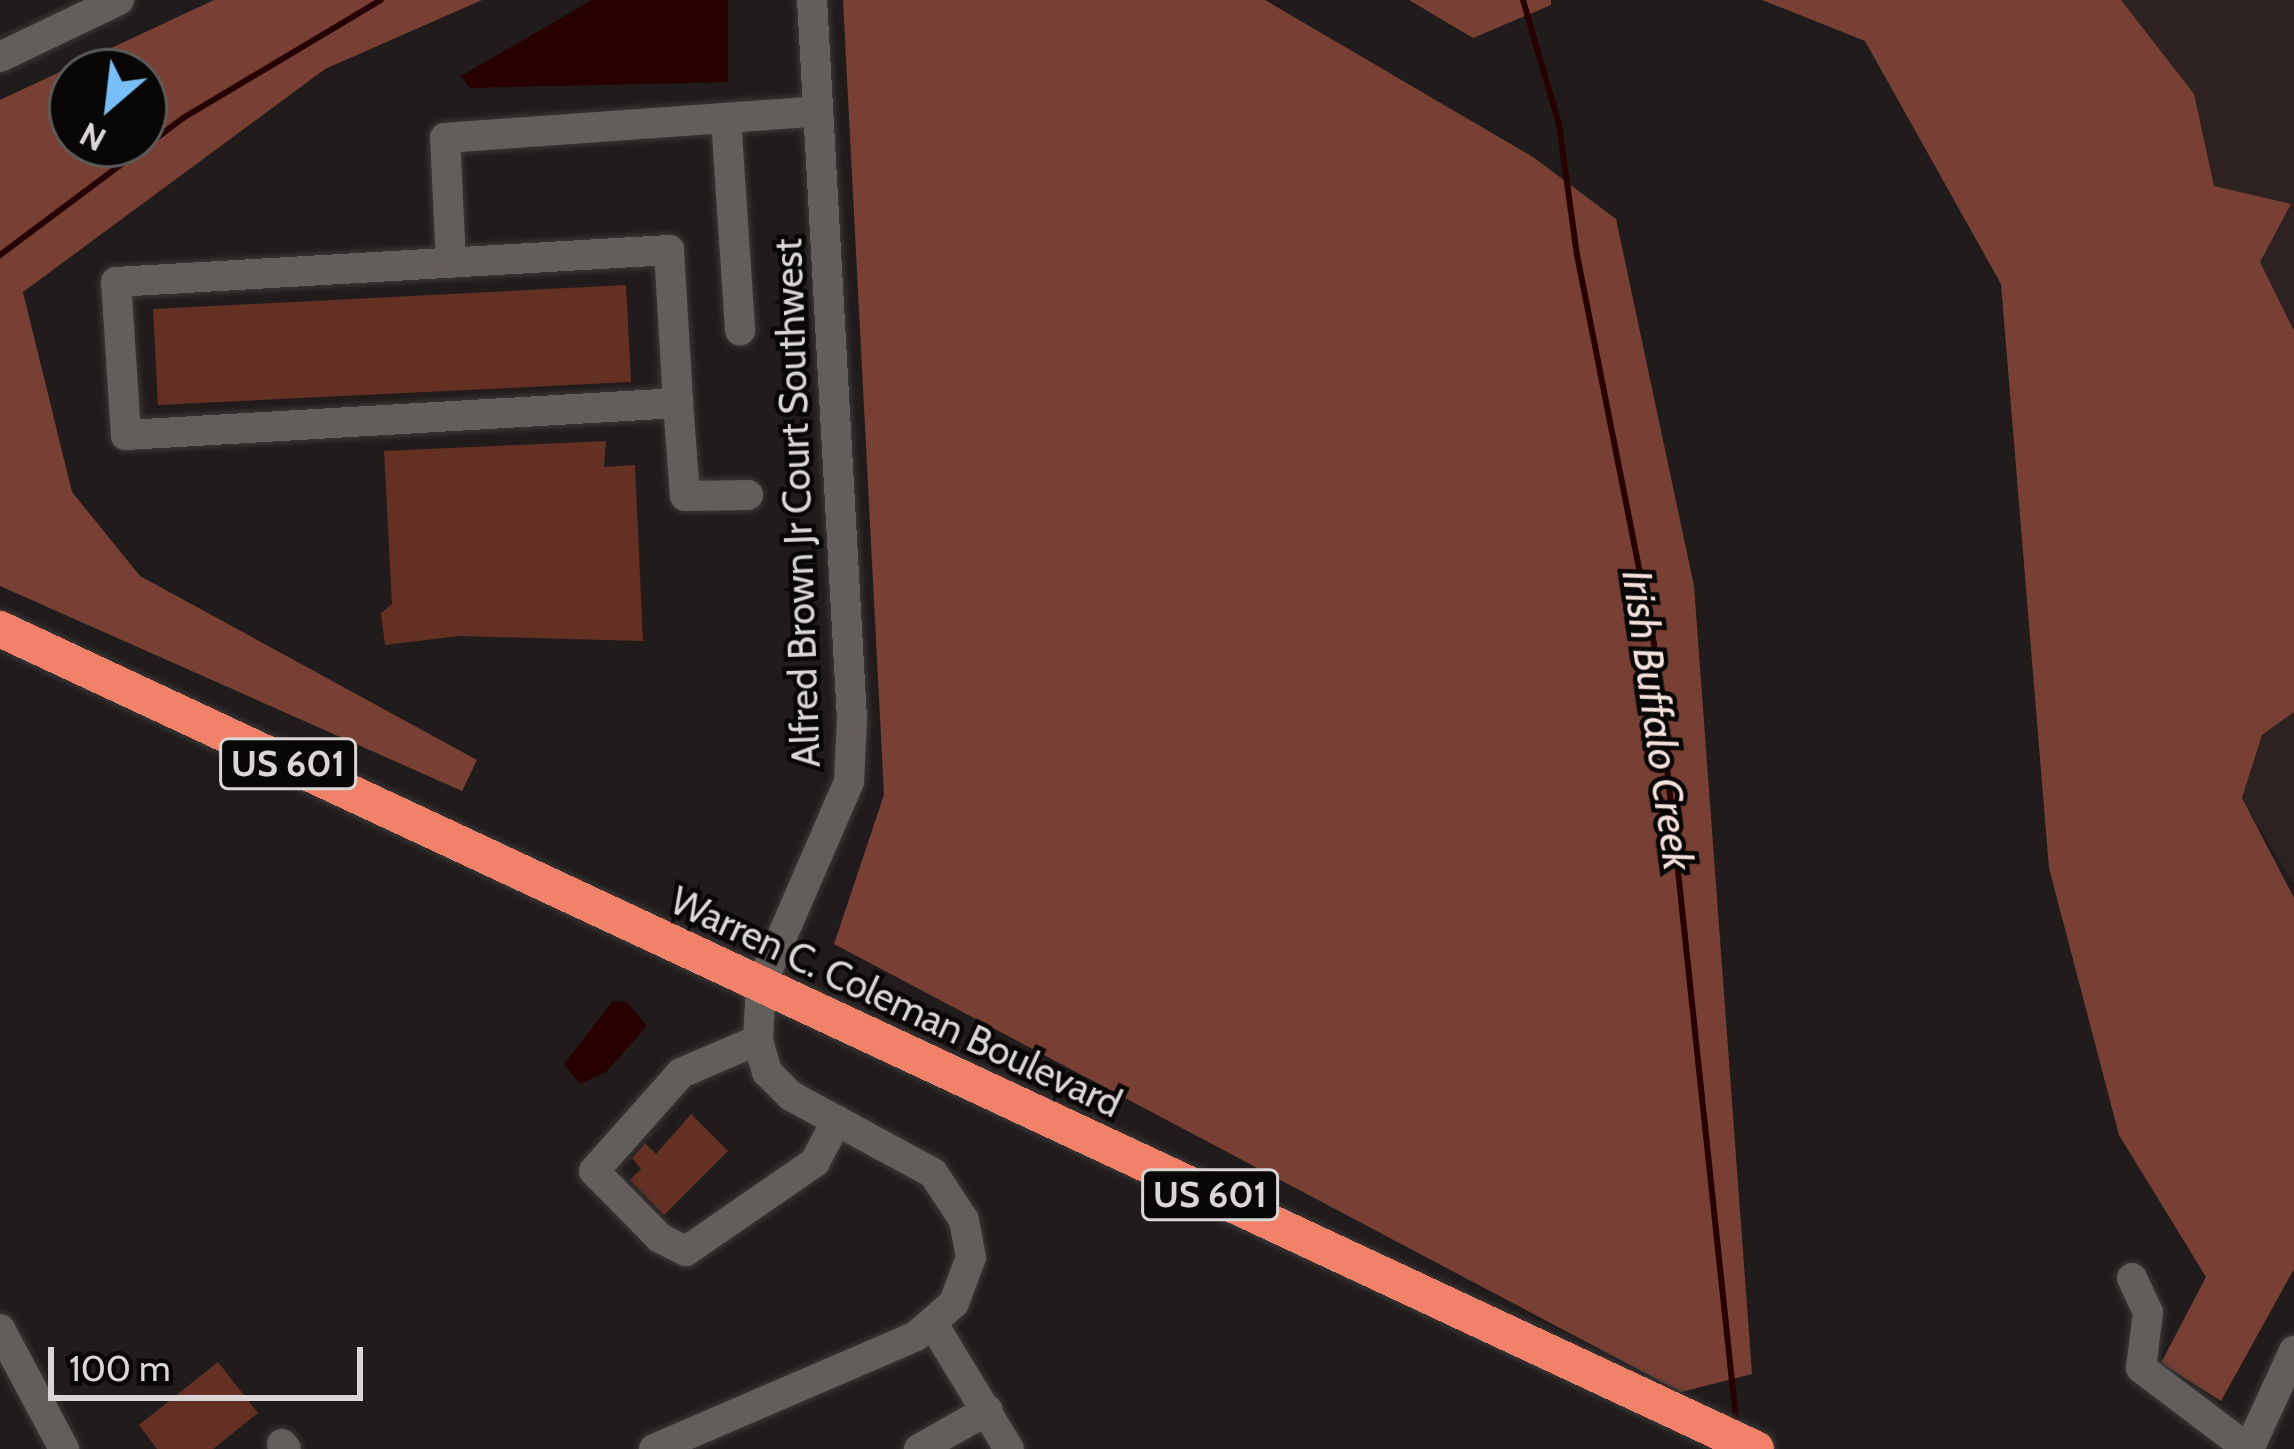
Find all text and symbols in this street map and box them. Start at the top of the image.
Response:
north arrow [48,48,168,168]
text: N [73,114,112,160]
street label: Alfred Brown Jr Court Southwest [764,238,830,768]
water label: Irish Buffalo Creek [1612,567,1704,873]
road number: US 601 [219,734,357,794]
street label: Warren C. Coleman Boulevard [663,877,1129,1127]
road number: US 601 [1141,1165,1279,1225]
scale bar [54,1323,369,1397]
text: 100 m [69,1346,171,1390]

